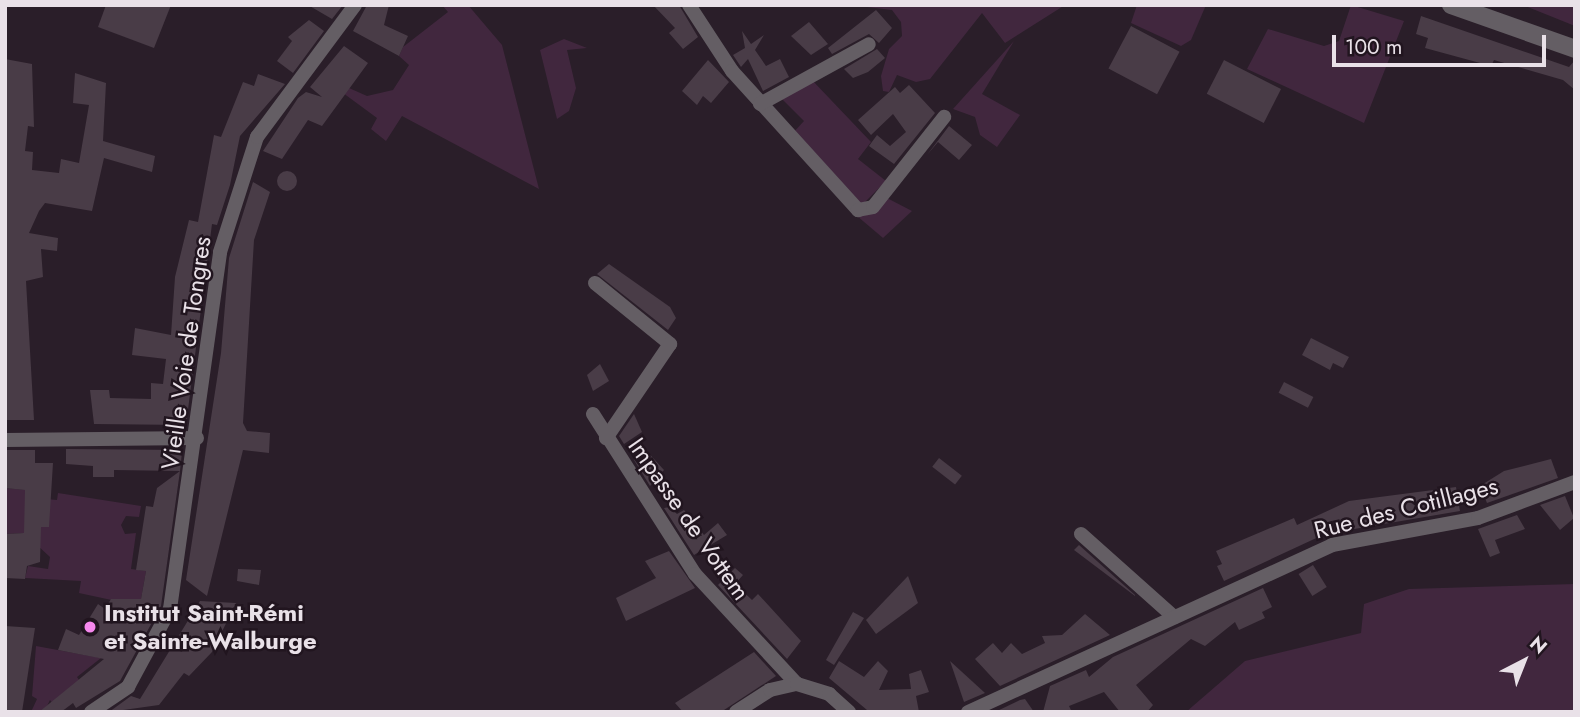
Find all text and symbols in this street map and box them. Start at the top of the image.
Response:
scale bar [1335,21,1548,65]
text: 100 m [1345,32,1402,62]
street label: Vieille Voie de Tongres [155,234,217,472]
street label: Impasse de Vottem [622,432,756,606]
street label: Rue des Cotillages [1311,471,1501,545]
place label: Institut Saint-Rémi et Sainte-Walburge [104,599,317,655]
marker: Institut Saint-Rémi et Sainte-Walburge [82,619,98,635]
north arrow [1489,626,1559,696]
text: N [1524,630,1553,660]

